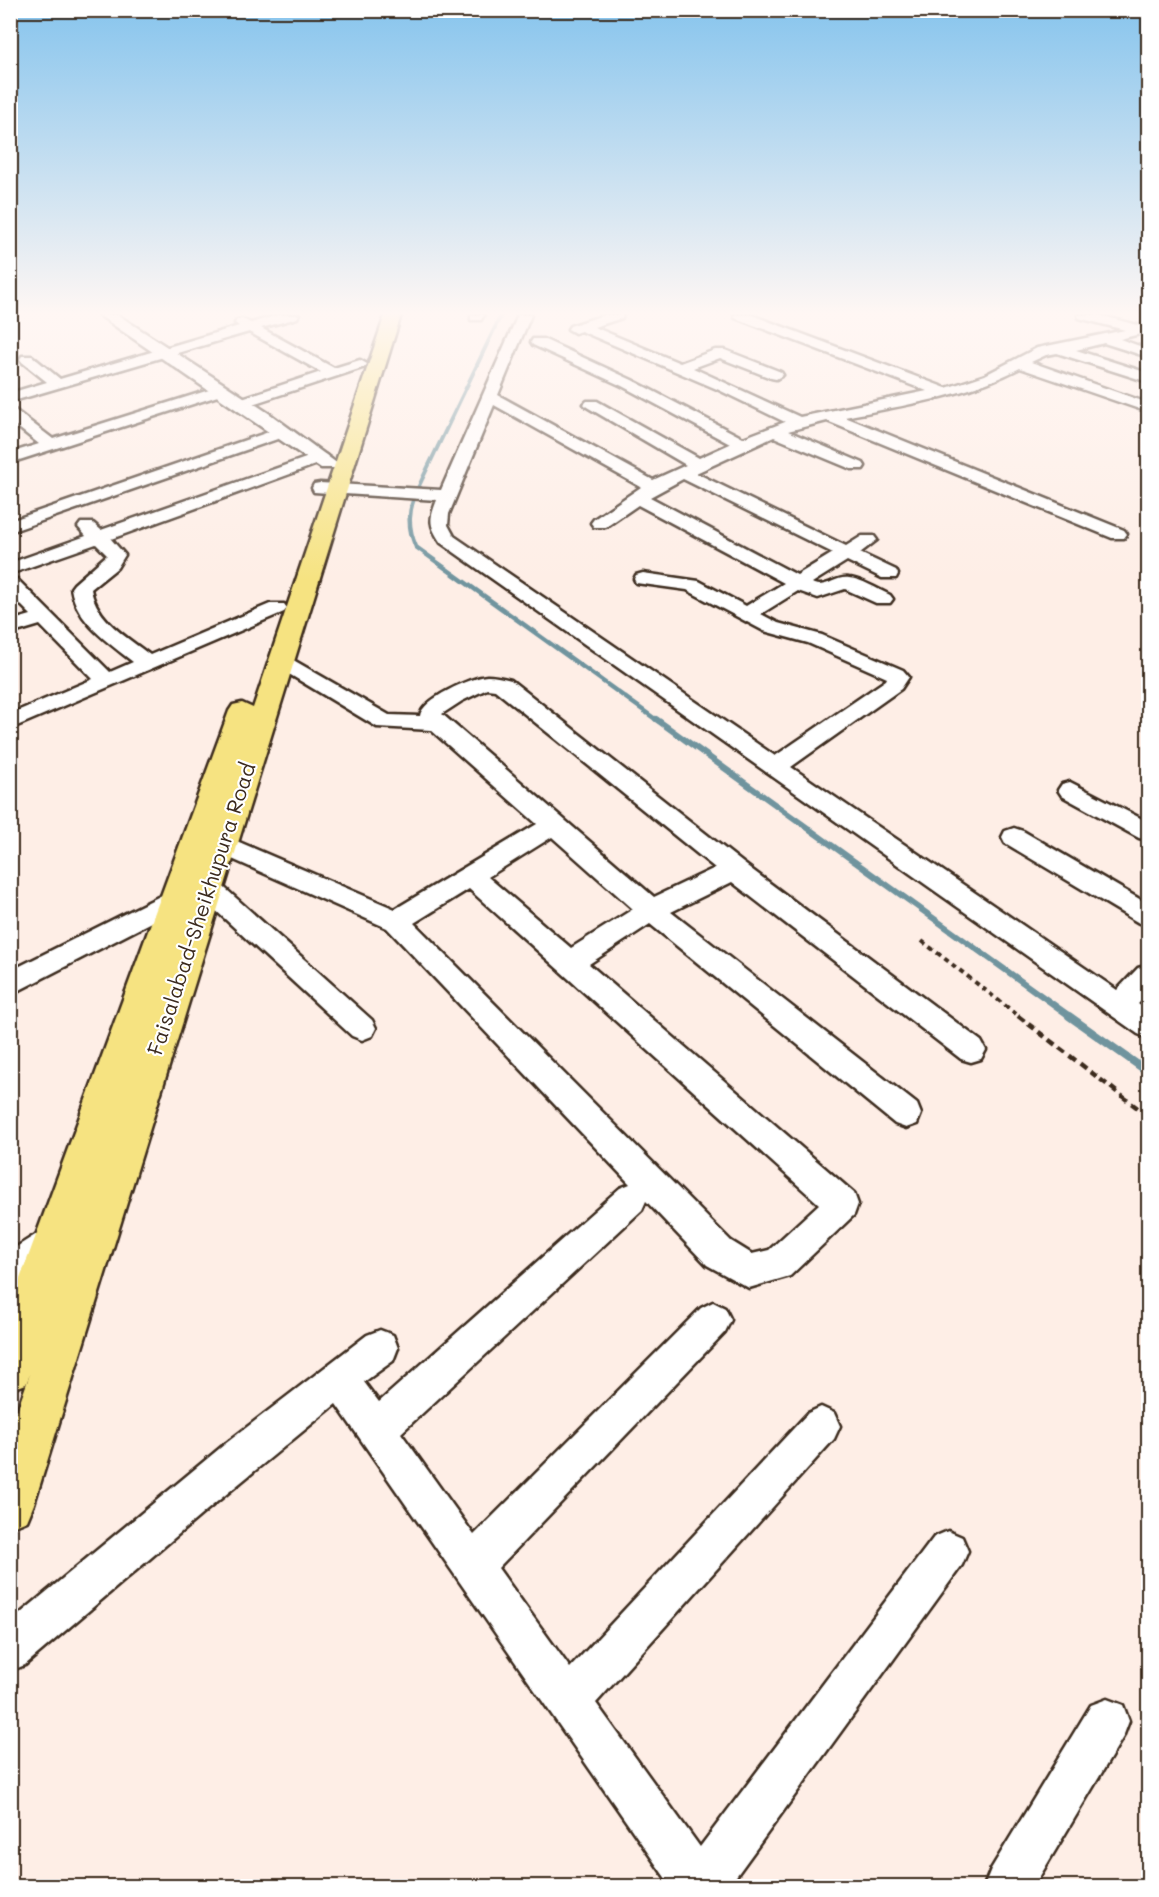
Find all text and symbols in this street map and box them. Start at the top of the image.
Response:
street label: Faisalabad-Sheikhupura Road [140,759,261,1058]

